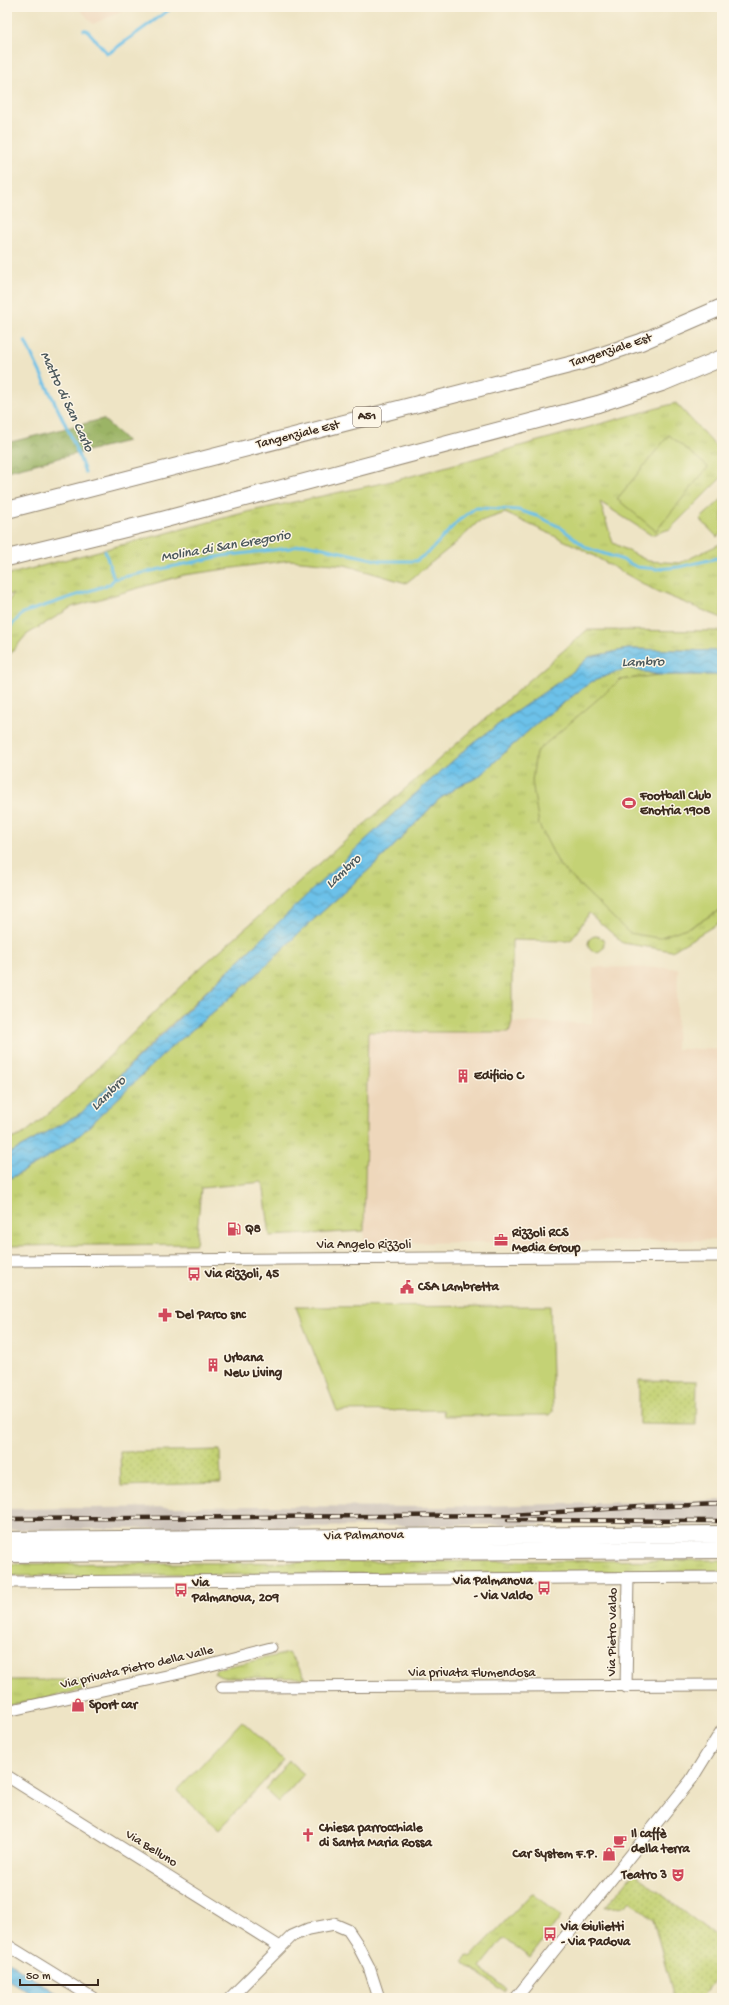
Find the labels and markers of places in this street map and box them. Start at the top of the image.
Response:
place label: Football Club Enotria 1908 [639,789,711,819]
sports icon: Football Club Enotria 1908 [621,795,637,811]
building icon: Edificio C [455,1068,471,1084]
place label: Edificio C [474,1068,525,1084]
fuel station icon: Q8 [226,1221,242,1237]
place label: Q8 [245,1222,261,1237]
place label: Rizzoli RCS Media Group [511,1226,581,1257]
office icon: Rizzoli RCS Media Group [493,1232,509,1248]
bus stop icon: Via Rizzoli, 45 [186,1266,202,1282]
place label: Via Rizzoli, 45 [204,1267,279,1282]
public building icon: CSA Lambretta [399,1279,415,1295]
place label: CSA Lambretta [417,1280,500,1295]
pharmacy icon: Del Parco snc [157,1307,173,1323]
place label: Del Parco snc [175,1308,247,1323]
place label: Urbana New Living [224,1351,283,1381]
building icon: Urbana New Living [205,1357,221,1373]
place label: Via Palmanova - Via Valdo [452,1574,534,1604]
place label: Via Palmanova, 209 [191,1576,279,1606]
bus stop icon: Via Palmanova - Via Valdo [536,1580,552,1596]
bus stop icon: Via Palmanova, 209 [173,1582,189,1598]
shop icon: Sport car [70,1697,86,1713]
place label: Sport car [89,1698,139,1714]
place label: Chiesa parrocchiale di Santa Maria Rossa [318,1821,433,1851]
place label: Il caffè della terra [631,1826,691,1857]
church icon: Chiesa parrocchiale di Santa Maria Rossa [300,1827,316,1843]
cafe icon: Il caffè della terra [612,1833,628,1849]
shop icon: Car System F.P. [601,1846,617,1862]
place label: Car System F.P. [512,1847,598,1862]
theatre icon: Teatro 3 [670,1867,686,1883]
place label: Teatro 3 [621,1868,667,1883]
place label: Via Giulietti - Via Padova [560,1920,631,1950]
bus stop icon: Via Giulietti - Via Padova [542,1926,558,1942]

